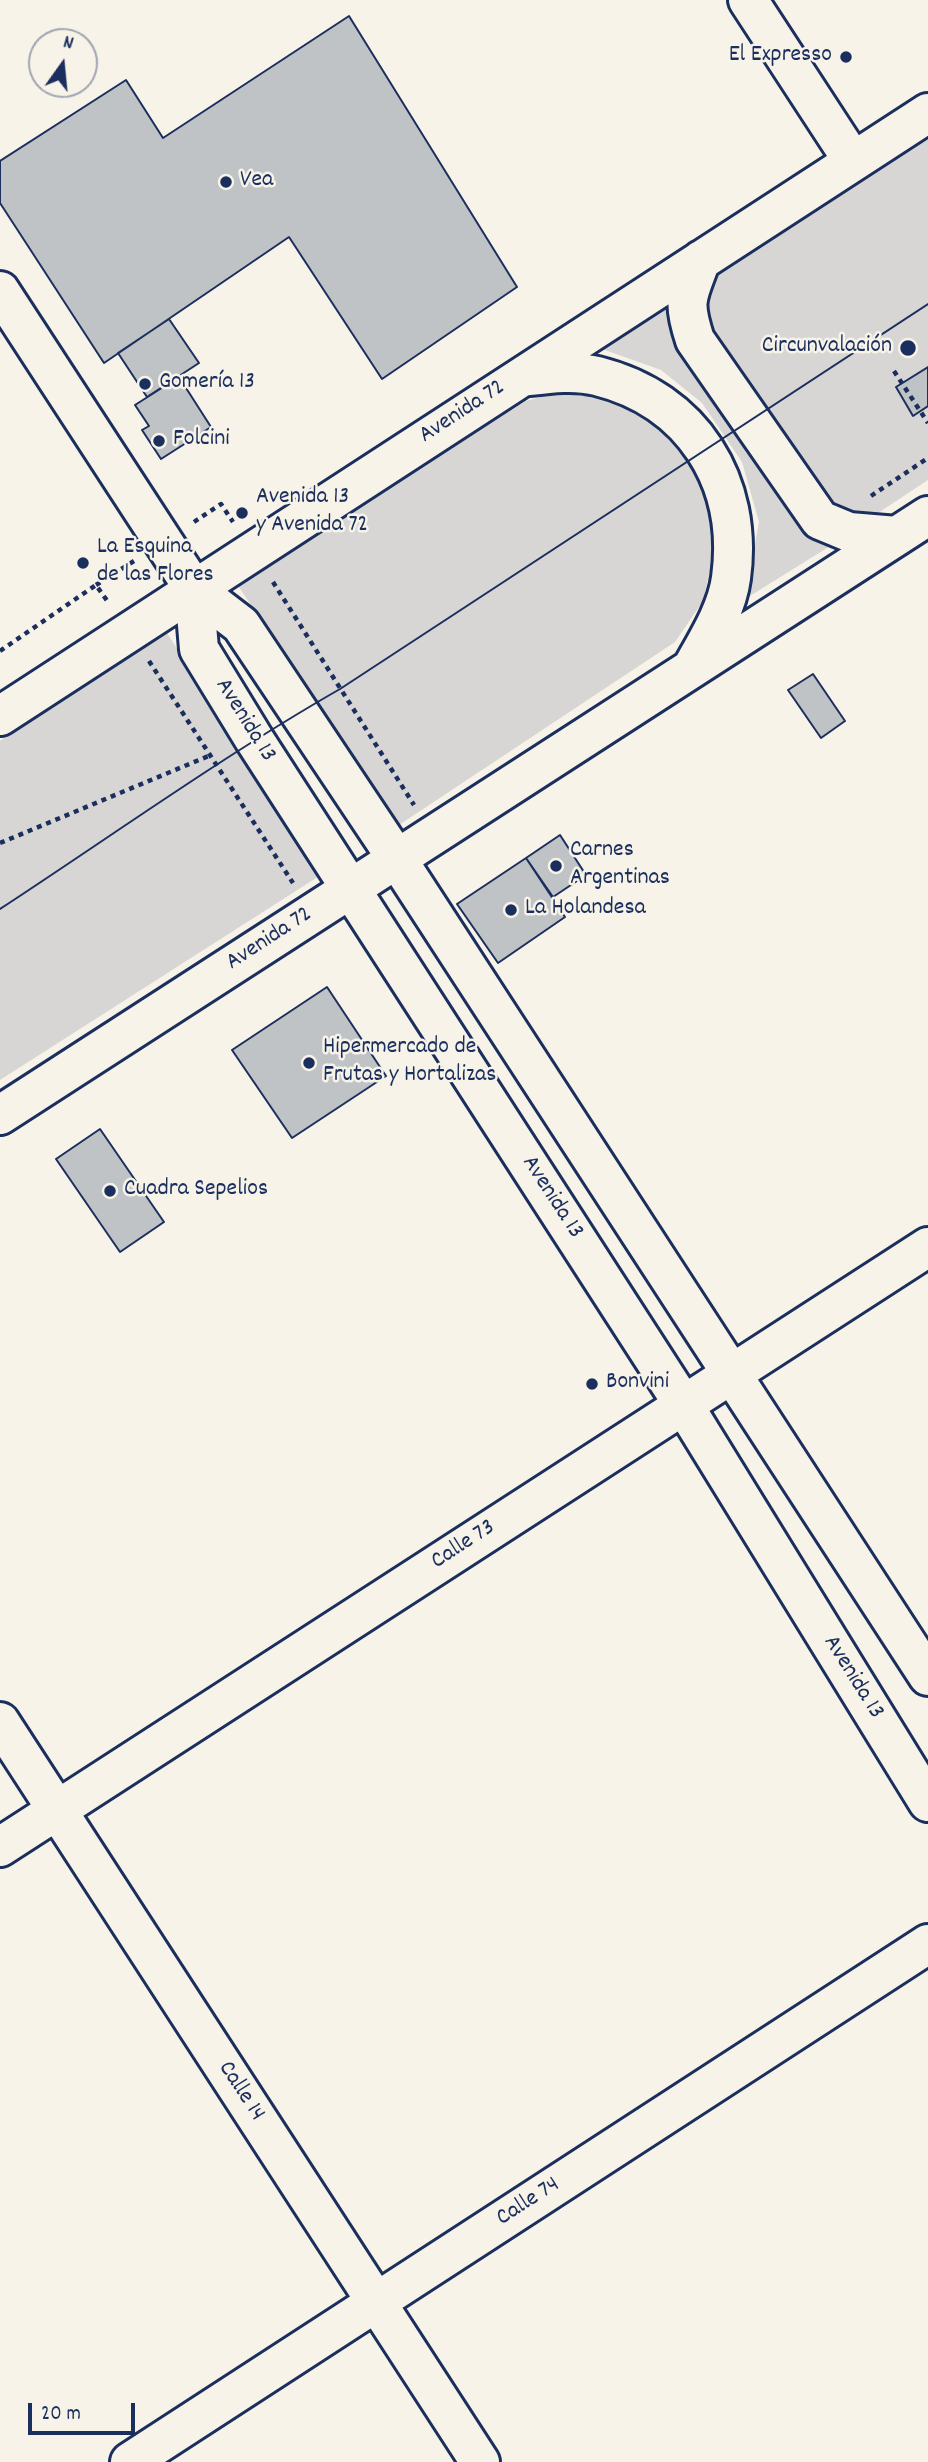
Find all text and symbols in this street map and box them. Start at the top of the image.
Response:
north arrow [28,28,98,98]
text: N [60,30,76,58]
place label: El Expresso [729,43,832,71]
marker: El Expresso [838,49,854,65]
place label: Vea [240,168,273,196]
marker: Vea [218,174,234,190]
place label: Circunvalación [762,334,892,362]
marker: Circunvalación [898,338,918,358]
place label: Gomería 13 [159,370,255,398]
street label: Avenida 72 [415,375,511,451]
marker: Gomería 13 [137,376,153,392]
place label: Folcini [173,427,230,455]
marker: Folcini [151,433,167,449]
place label: Avenida 13 y Avenida 72 [256,485,368,541]
marker: Avenida 13 y Avenida 72 [234,505,250,521]
place label: La Esquina de las Flores [97,535,214,591]
marker: La Esquina de las Flores [75,555,91,571]
street label: Avenida 13 [207,674,281,768]
place label: Carnes Argentinas [570,838,670,894]
marker: Carnes Argentinas [548,858,564,874]
place label: La Holandesa [525,896,646,924]
street label: Avenida 72 [222,902,318,978]
marker: La Holandesa [503,902,519,918]
place label: Hipermercado de Frutas y Hortalizas [323,1035,496,1091]
marker: Hipermercado de Frutas y Hortalizas [301,1055,317,1071]
street label: Avenida 13 [514,1151,588,1245]
place label: Cuadra Sepelios [124,1177,268,1205]
marker: Cuadra Sepelios [102,1183,118,1199]
place label: Bonvini [606,1370,669,1398]
marker: Bonvini [584,1376,600,1392]
street label: Calle 73 [427,1515,501,1577]
street label: Avenida 13 [815,1631,889,1725]
street label: Calle 14 [210,2057,270,2127]
street label: Calle 74 [492,2172,566,2234]
scale bar [32,2388,138,2432]
text: 20 m [41,2400,81,2430]

